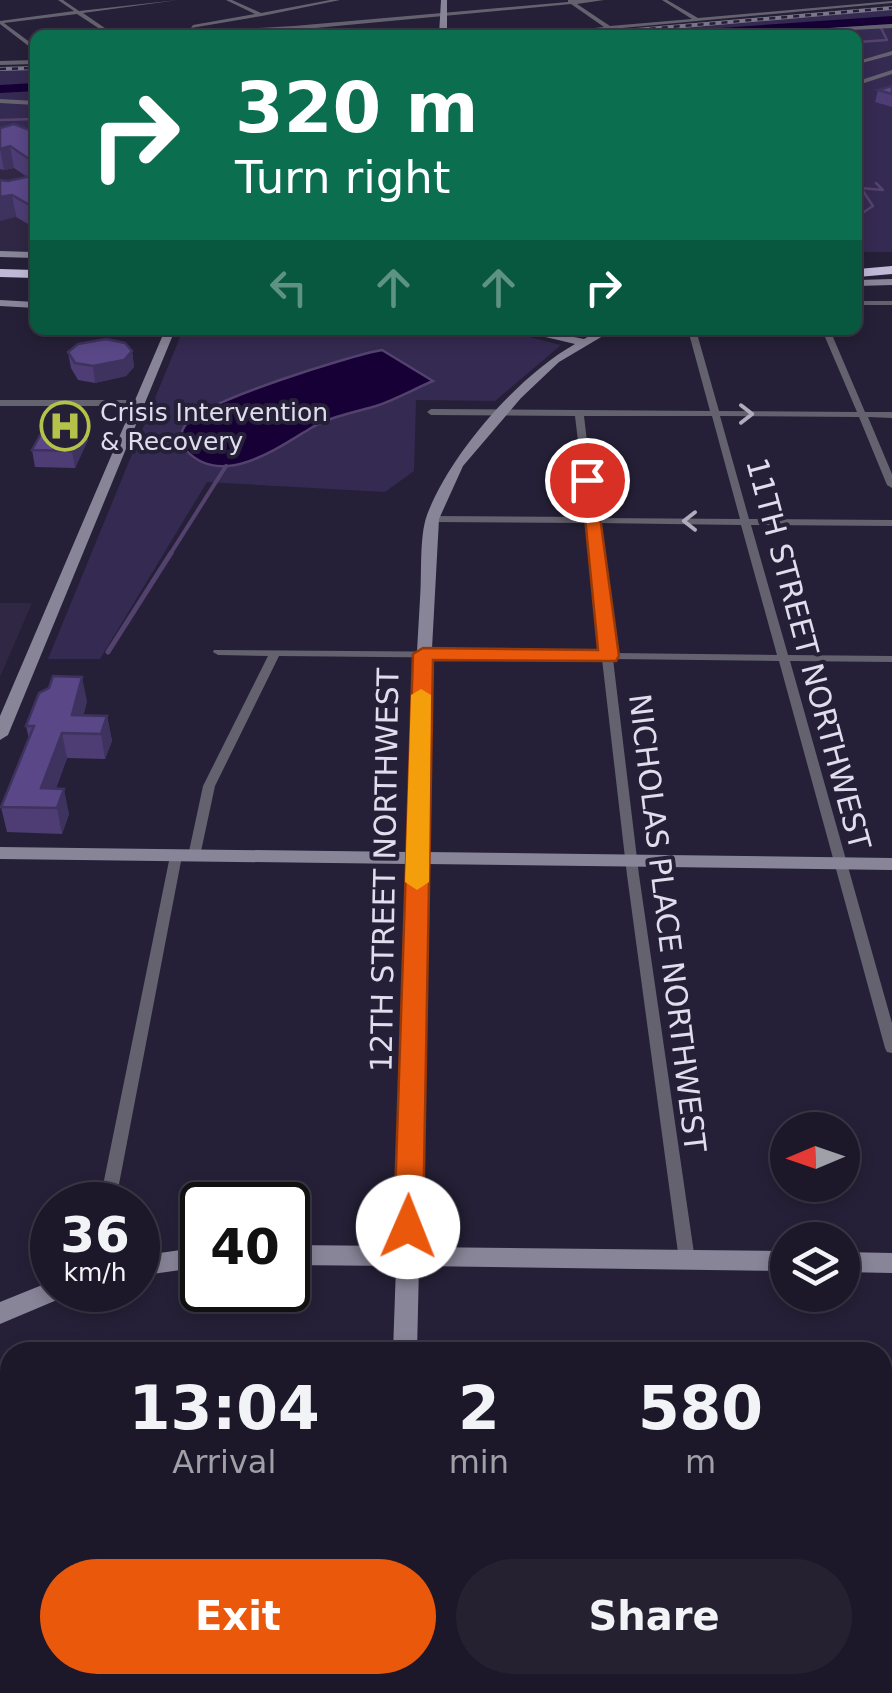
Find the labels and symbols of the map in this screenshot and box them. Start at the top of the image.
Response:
place label: Crisis Intervention & Recovery [100,398,328,456]
hospital icon: Crisis Intervention & Recovery [39,400,91,452]
one-way arrow [740,403,755,425]
pin [545,438,630,523]
street label: 11TH STREET NORTHWEST [739,454,878,854]
one-way arrow [681,510,696,532]
street label: 12TH STREET NORTHWEST [363,667,406,1072]
street label: NICHOLAS PLACE NORTHWEST [622,692,713,1155]
north arrow [770,1112,860,1202]
position arrow [356,1175,460,1279]
speed limit sign: 40 [180,1182,310,1312]

